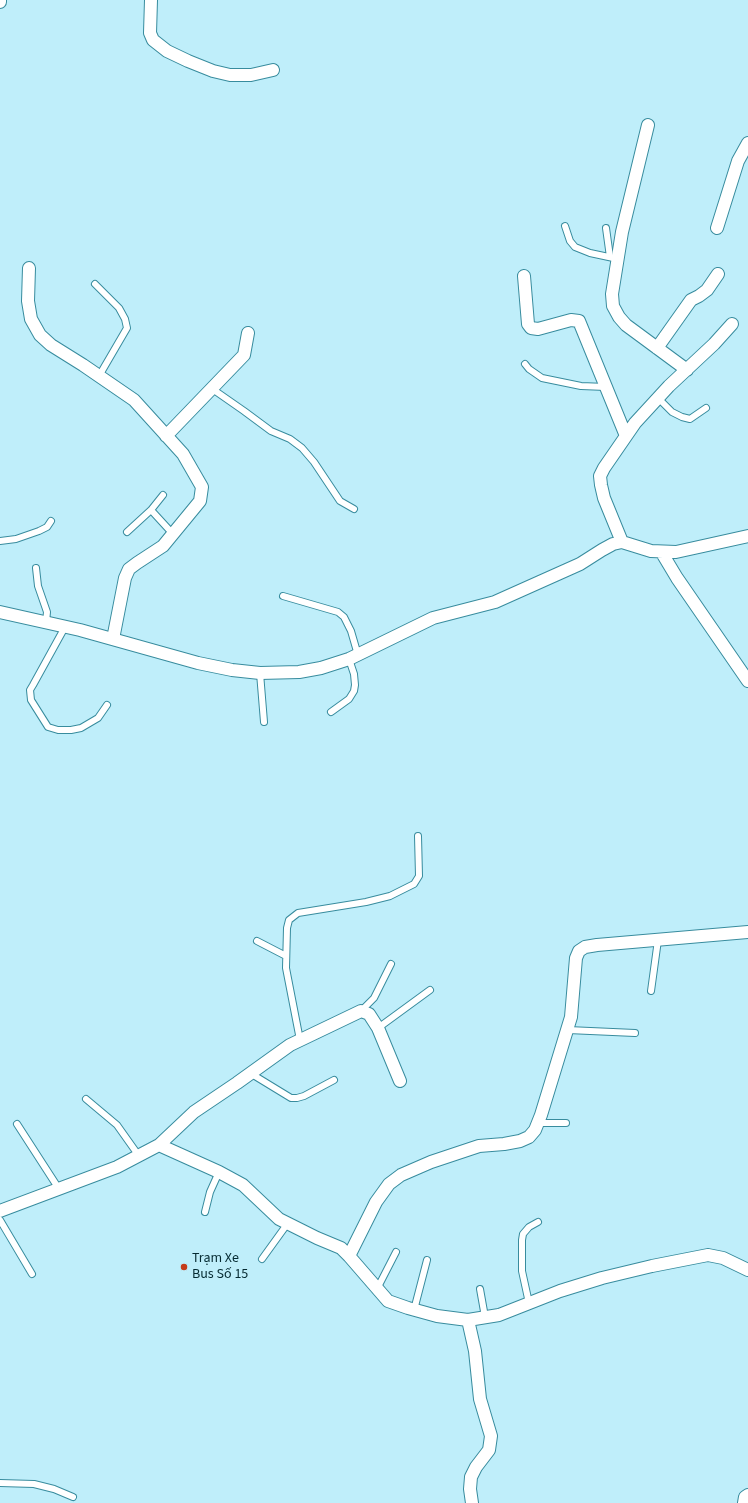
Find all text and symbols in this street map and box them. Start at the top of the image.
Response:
place label: Trạm Xe Bus Số 15 [192,1251,248,1284]
marker: Trạm Xe Bus Số 15 [179,1262,189,1272]

